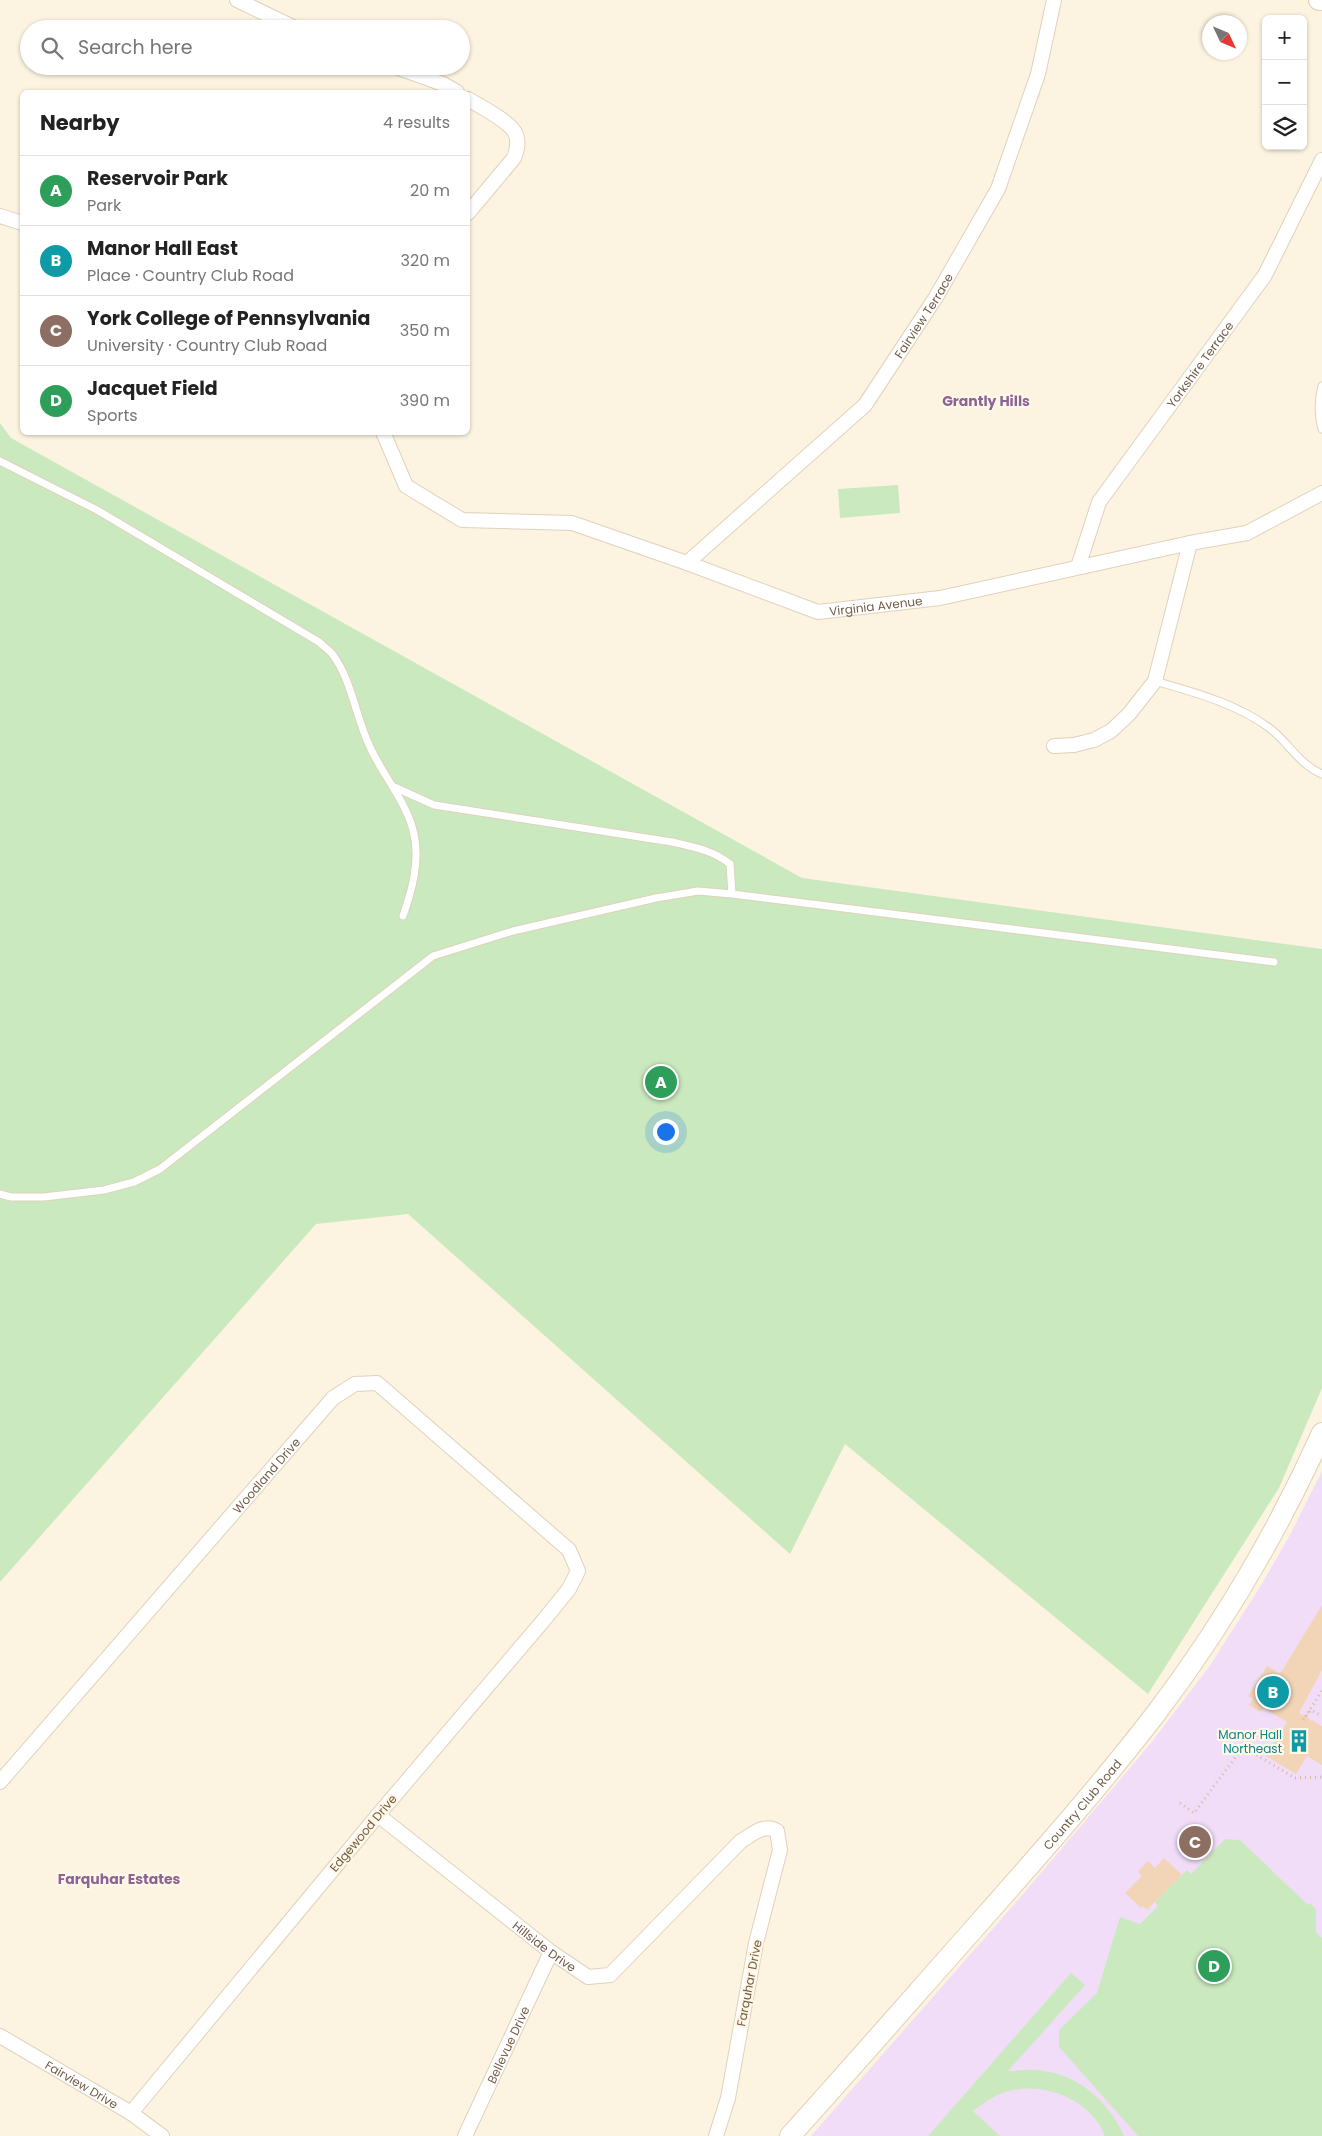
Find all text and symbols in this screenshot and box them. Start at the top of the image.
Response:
north arrow [1202,15,1247,60]
map controls [1262,15,1307,150]
button: + [1262,15,1307,60]
search box [20,20,470,75]
icon: search [38,34,66,62]
text: Search here [78,34,192,61]
button: − [1262,60,1307,105]
button: layers [1262,105,1307,150]
text: Nearby [40,108,120,137]
text: 4 results [383,111,450,134]
text: Reservoir Park [87,165,228,192]
text: A [50,179,62,202]
text: 20 m [410,179,450,202]
text: Park [87,194,121,217]
text: Manor Hall East [87,235,238,262]
text: B [51,249,61,272]
text: 320 m [401,249,450,272]
text: Place · Country Club Road [87,264,294,287]
street label: Fairview Terrace [890,270,957,361]
text: York College of Pennsylvania [87,305,370,332]
street label: Yorkshire Terrace [1162,318,1237,411]
text: C [50,319,62,342]
text: 350 m [400,319,450,342]
text: University · Country Club Road [87,334,327,357]
text: Jacquet Field [87,375,218,402]
text: D [50,389,62,412]
text: 390 m [400,389,450,412]
district label: Grantly Hills [942,391,1030,411]
text: Sports [87,404,138,427]
street label: Virginia Avenue [828,592,923,619]
pin: A [645,1063,677,1101]
your location [653,1119,679,1145]
street label: Woodland Drive [228,1434,304,1517]
pin: B [1257,1673,1289,1711]
place label: Manor Hall Northeast [1218,1726,1282,1757]
building icon: Manor Hall Northeast [1286,1728,1312,1754]
street label: Country Club Road [1039,1755,1125,1853]
street label: Edgewood Drive [325,1791,401,1875]
pin: C [1179,1823,1211,1861]
district label: Farquhar Estates [58,1869,181,1889]
street label: Hillside Drive [509,1917,580,1975]
street label: Farquhar Drive [732,1938,766,2028]
pin: D [1198,1947,1230,1985]
street label: Bellevue Drive [482,2003,533,2086]
street label: Fairview Drive [42,2056,122,2112]

